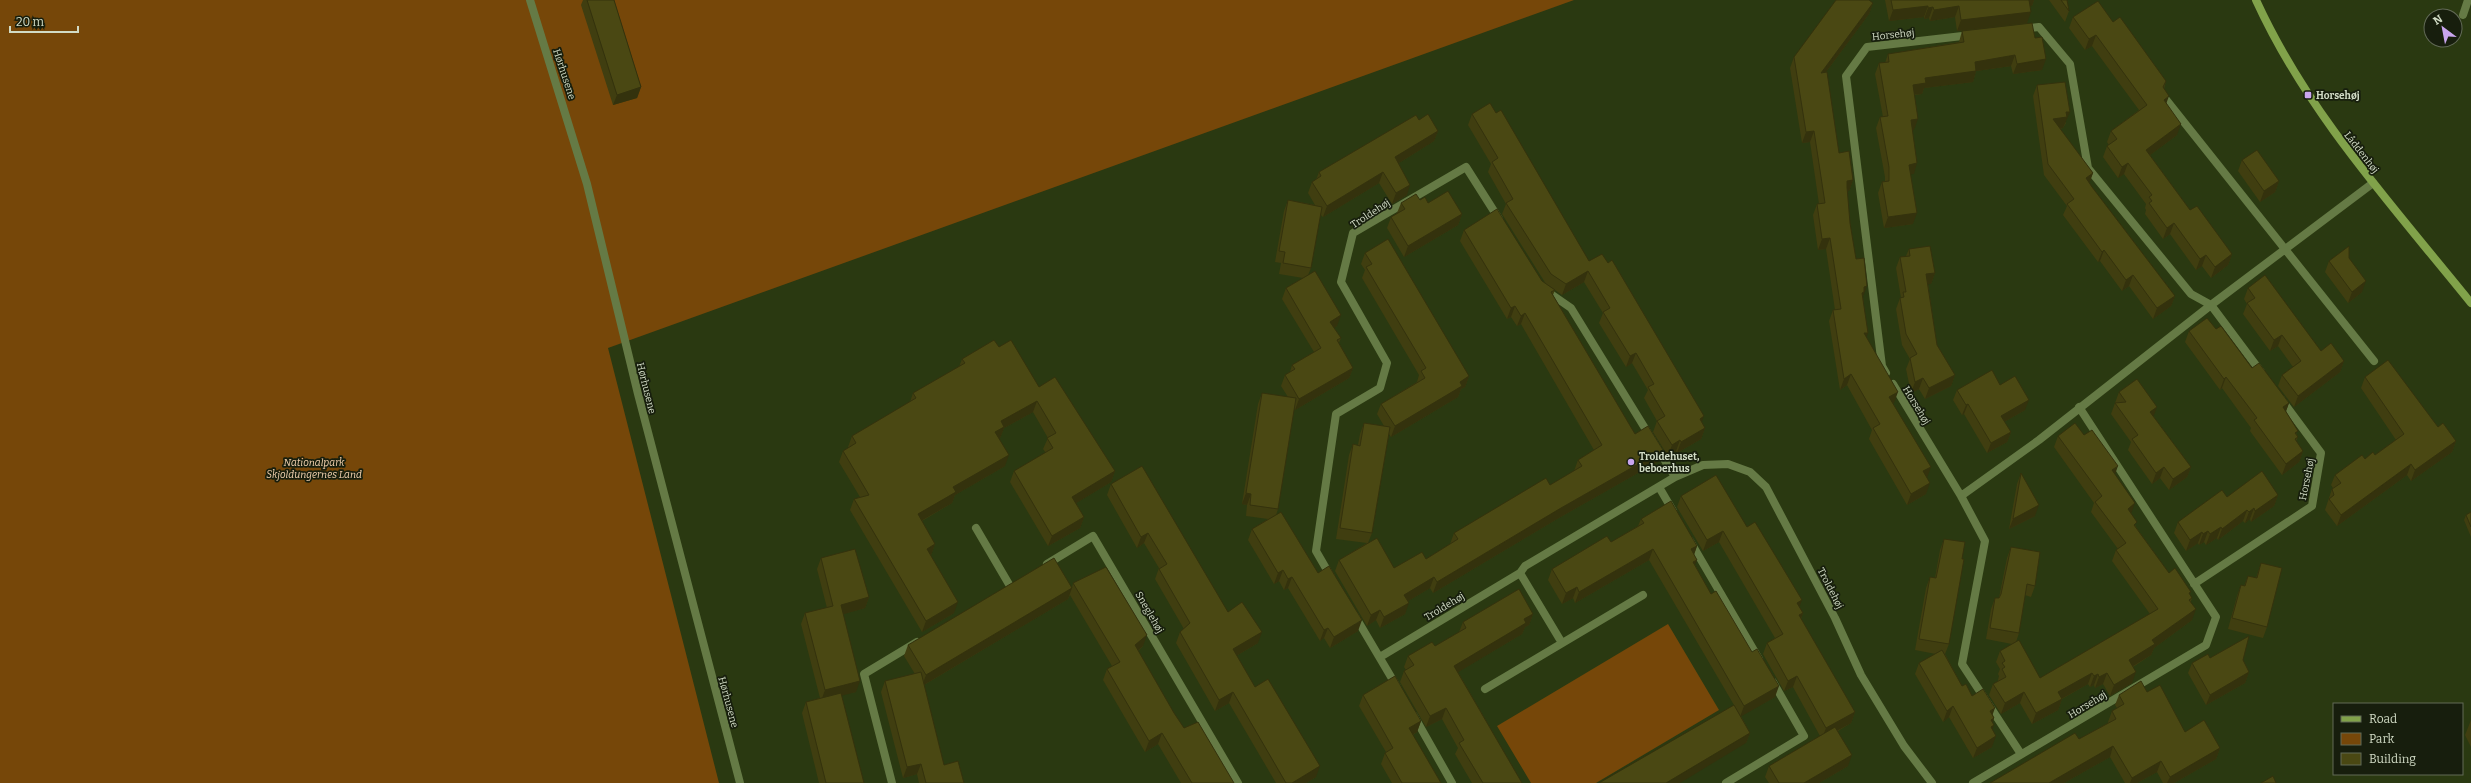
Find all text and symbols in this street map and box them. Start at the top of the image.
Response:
scale bar [10,8,78,34]
north arrow [2423,8,2463,48]
text: N [2431,12,2445,28]
text: 20 m [16,15,45,29]
street label: Horsehøj [1871,27,1915,43]
street label: Hørhusene [550,48,578,101]
marker: Horsehøj [2303,90,2313,100]
place label: Horsehøj [2316,90,2360,102]
street label: Låddenhøj [2341,130,2381,176]
street label: Troldehøj [1349,197,1392,231]
street label: Hørhusene [634,361,658,415]
street label: Horsehøj [1900,384,1932,427]
place label: Troldehuset, beboerhus [1639,451,1700,475]
park label: Nationalpark Skjoldungernes Land [266,457,362,481]
marker: Troldehuset, beboerhus [1626,457,1636,467]
street label: Horsehøj [2297,457,2317,501]
street label: Troldehøj [1815,566,1846,611]
street label: Sneglehøj [1132,590,1166,635]
street label: Troldehøj [1422,590,1467,623]
street label: Hørhusene [715,675,741,729]
street label: Horsehøj [2066,689,2109,721]
legend [2333,703,2463,775]
text: Road [2369,712,2397,726]
text: Park [2369,732,2395,746]
text: Building [2369,752,2416,766]

